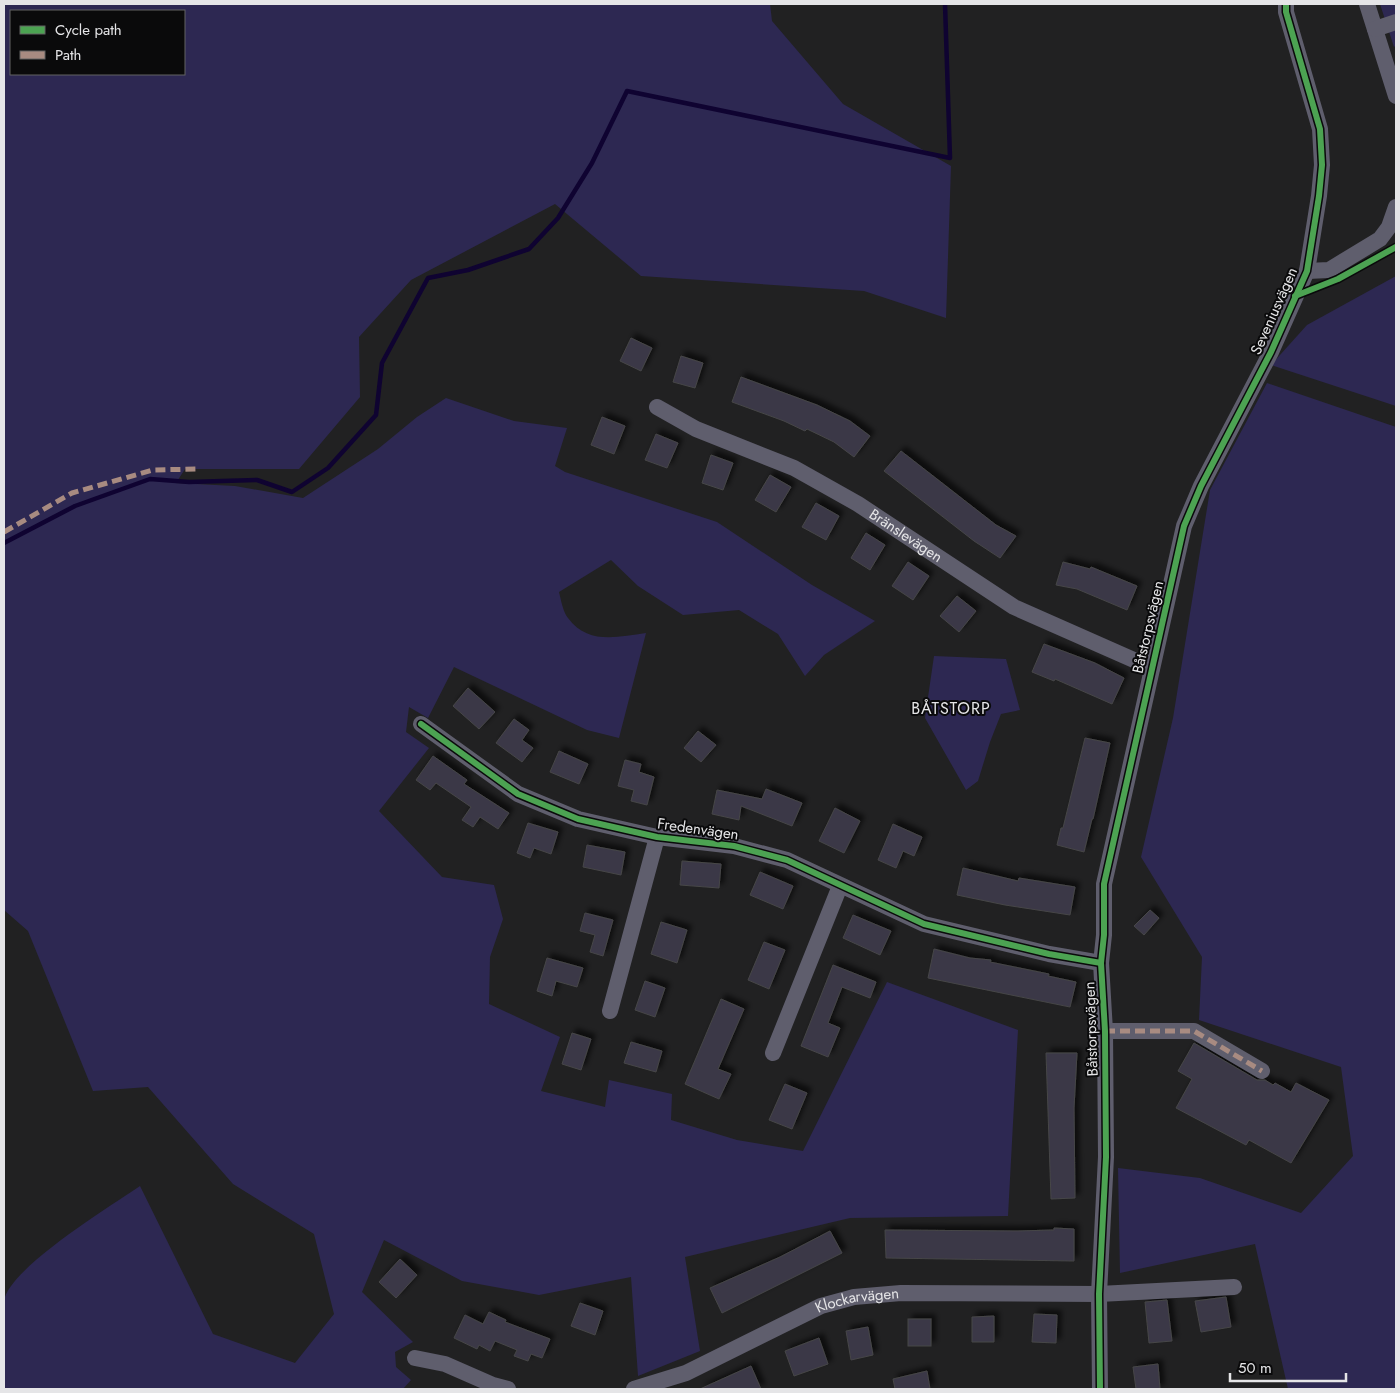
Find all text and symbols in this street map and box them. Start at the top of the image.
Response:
legend [10,10,185,75]
text: Cycle path [55,19,122,41]
text: Path [55,44,81,66]
street label: Seveniusvägen [1245,264,1303,358]
street label: Bränslevägen [865,503,947,568]
street label: Båtstorpsvägen [1127,578,1169,676]
district label: BÅTSTORP [911,697,991,720]
street label: Fredenvägen [656,812,740,846]
street label: Båtstorpsvägen [1078,981,1104,1077]
street label: Klockarvägen [811,1282,900,1318]
scale bar [1230,1350,1346,1382]
text: 50 m [1238,1357,1272,1379]

